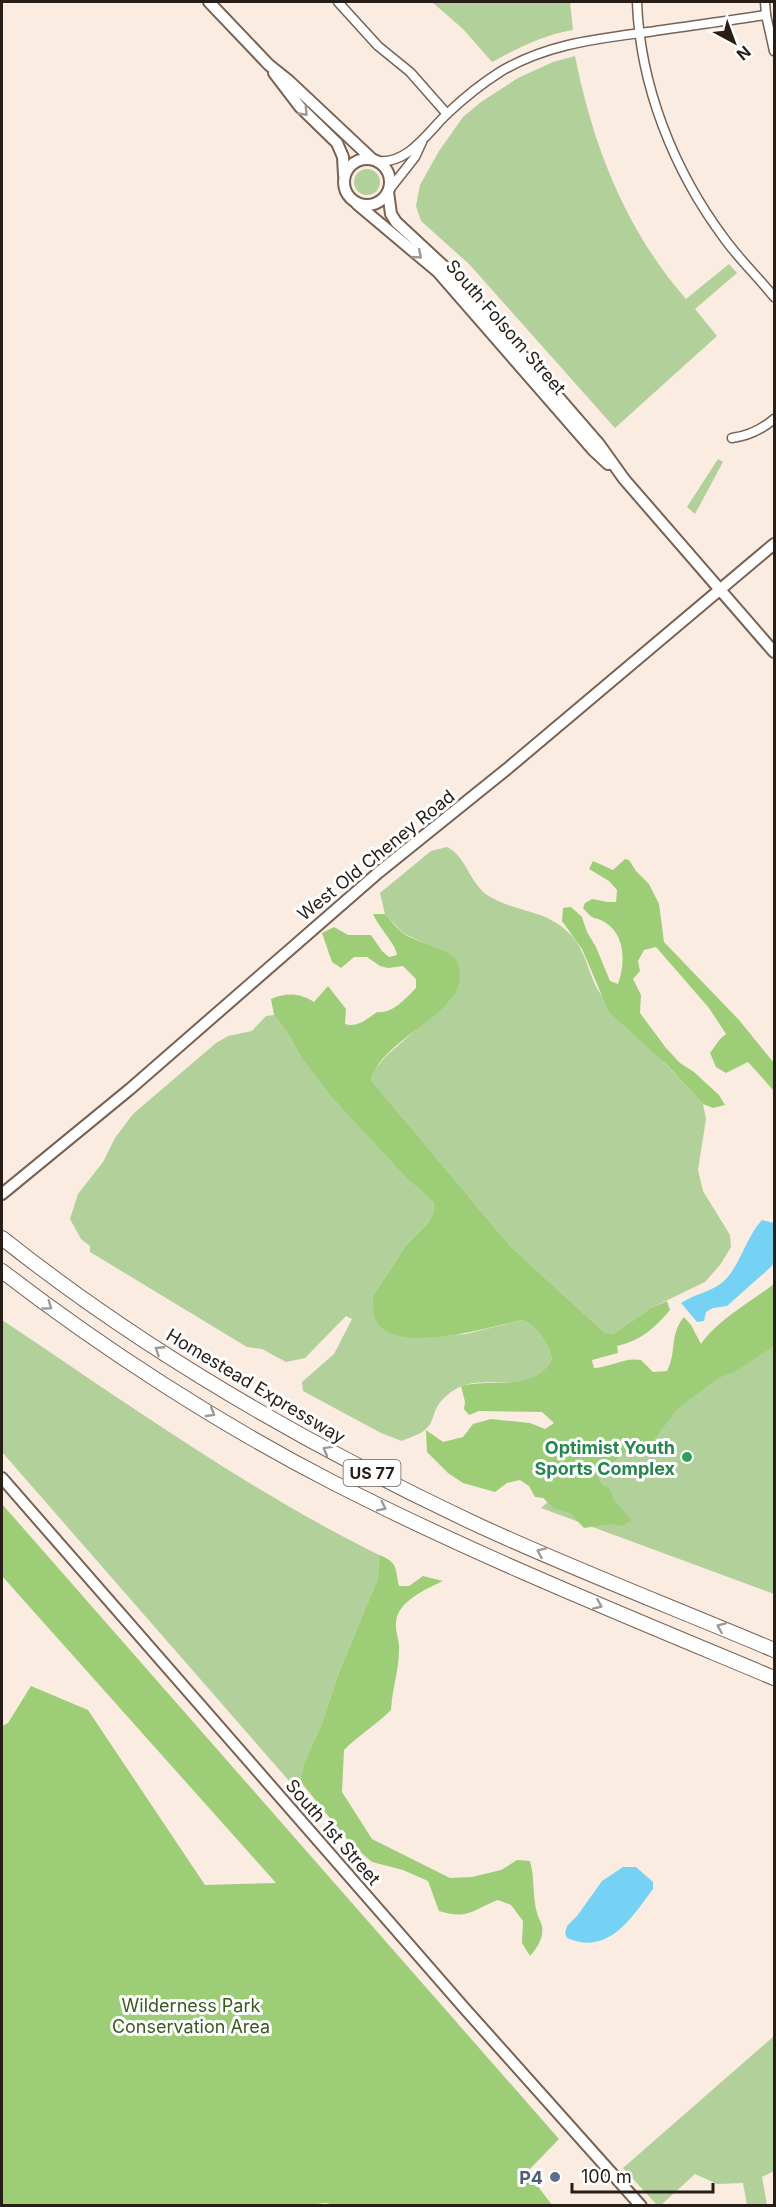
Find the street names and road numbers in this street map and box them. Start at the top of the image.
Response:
street label: South Folsom Street [442,255,570,399]
street label: West Old Cheney Road [293,785,459,925]
street label: Homestead Expressway [163,1324,349,1448]
road number: US 77 [344,1460,400,1486]
street label: South 1st Street [281,1775,385,1889]

